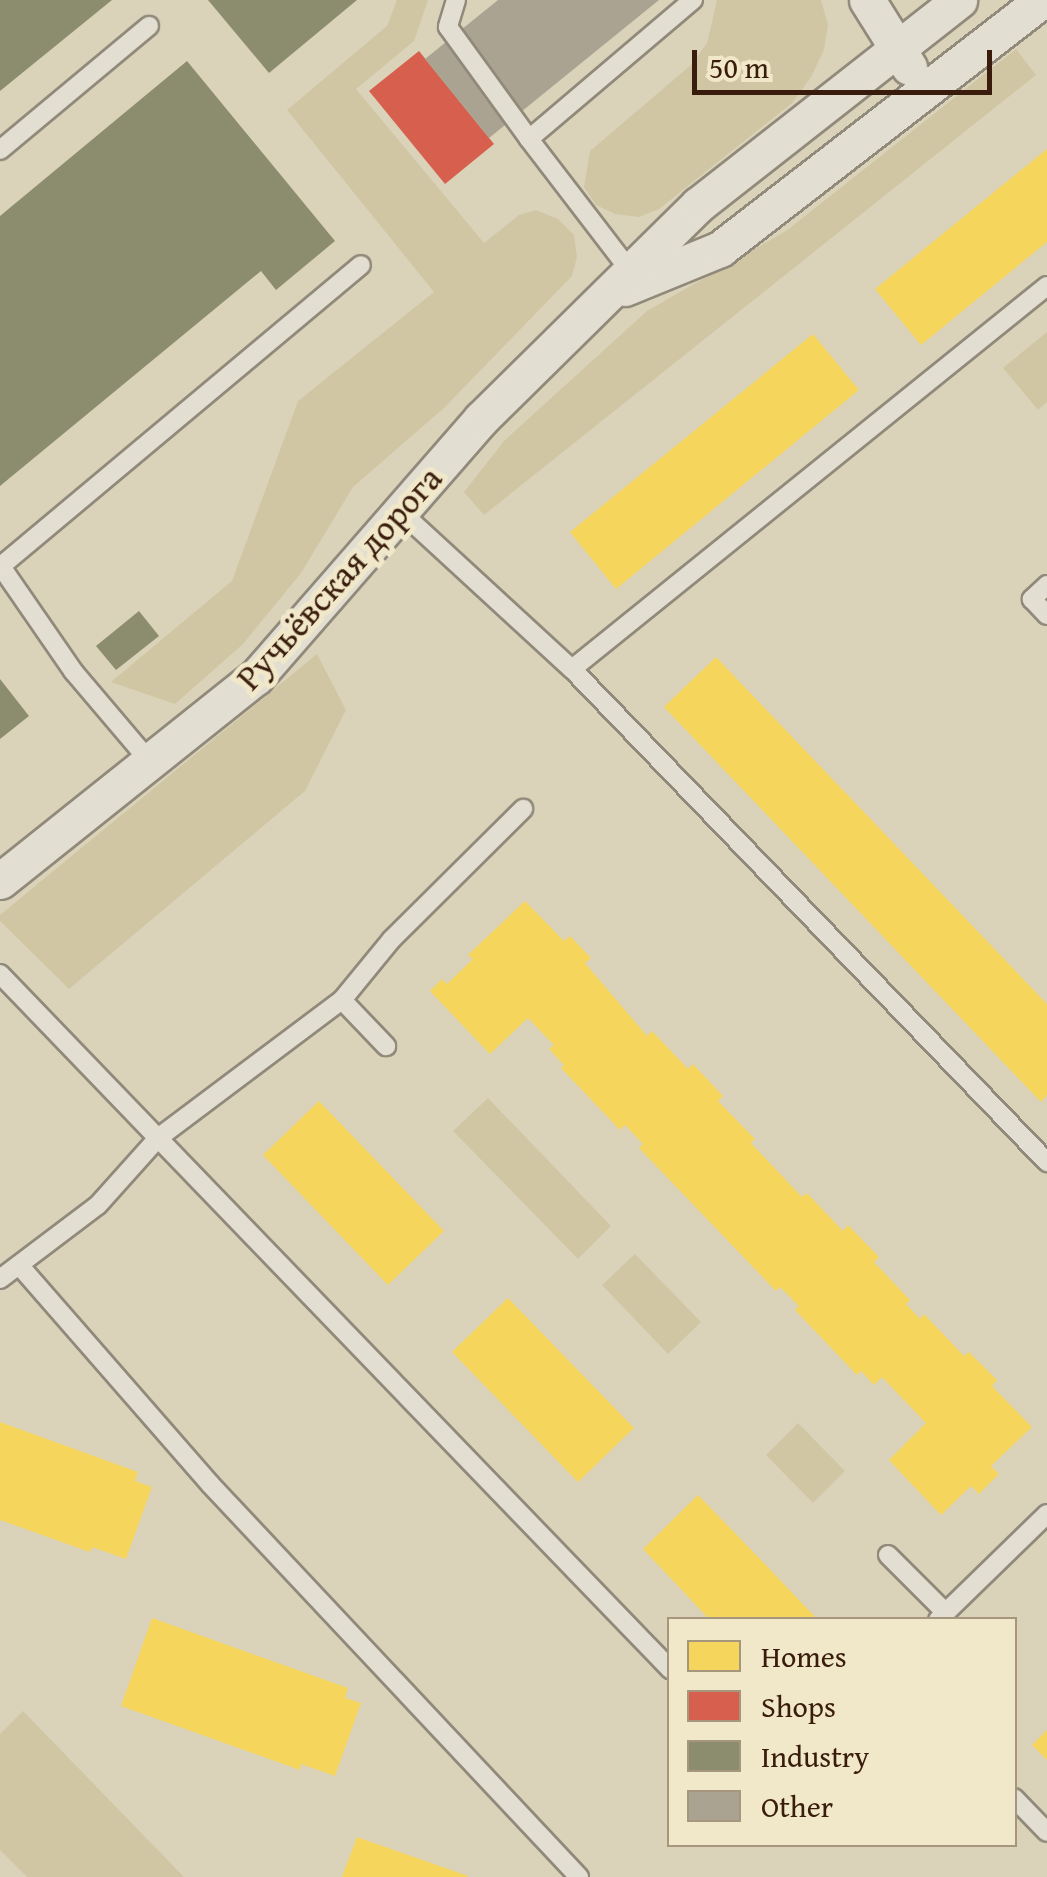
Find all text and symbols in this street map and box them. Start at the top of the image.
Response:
scale bar [697,30,997,92]
text: 50 m [709,45,769,89]
street label: Ручьёвская дорога [228,458,450,698]
legend [667,1617,1017,1847]
text: Homes [761,1634,847,1678]
text: Shops [761,1684,836,1728]
text: Industry [761,1734,869,1778]
text: Other [761,1784,833,1828]

